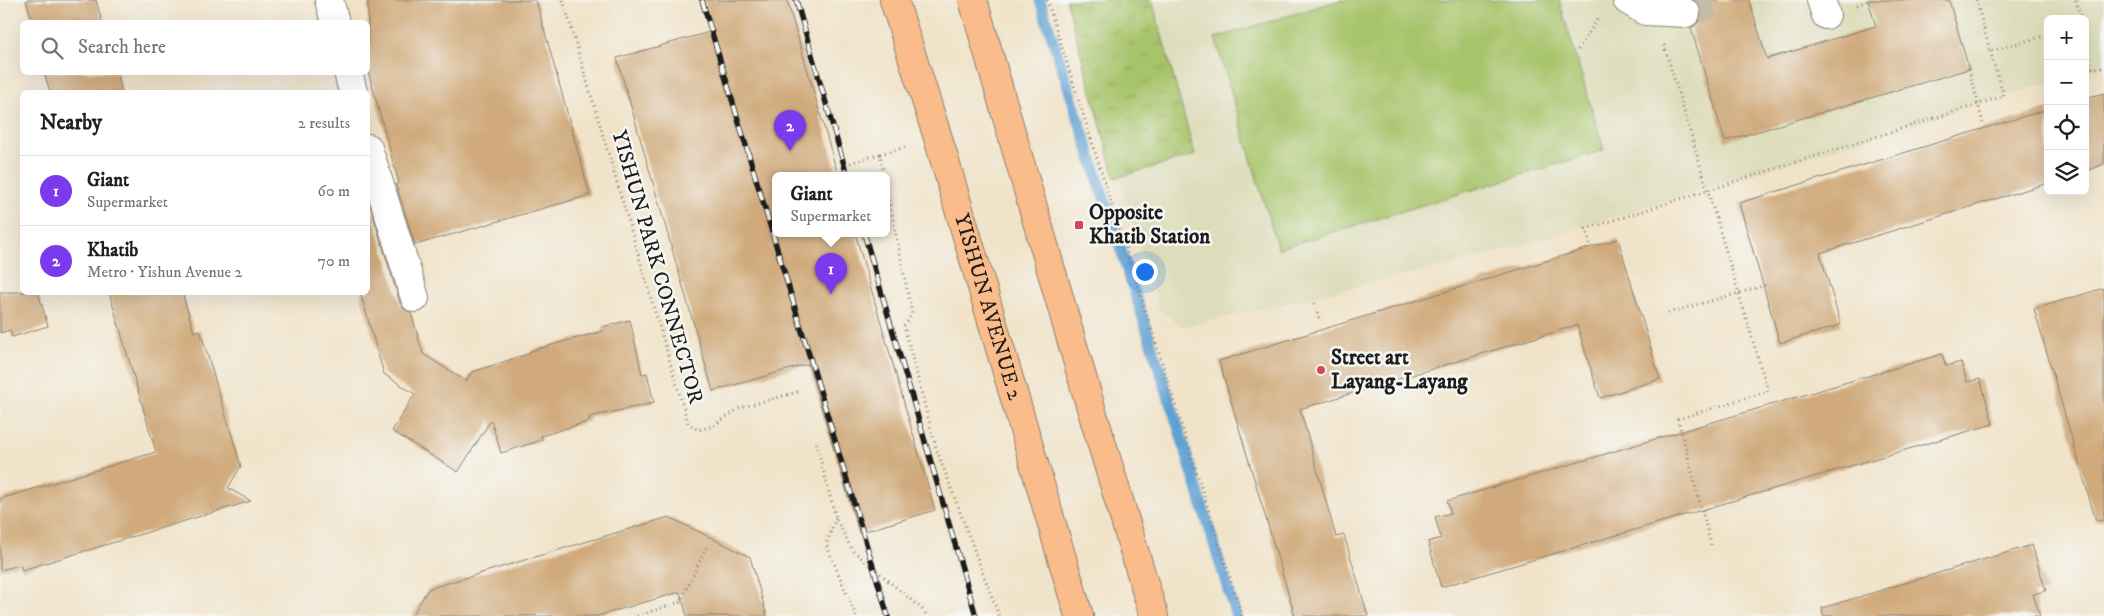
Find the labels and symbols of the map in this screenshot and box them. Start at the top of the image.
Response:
pin: 2 [774,110,806,151]
street label: YISHUN PARK CONNECTOR [605,127,709,407]
place label: Opposite Khatib Station [1089,200,1211,250]
street label: YISHUN AVENUE 2 [948,211,1028,404]
marker: Opposite Khatib Station [1073,219,1085,231]
pin: 1 [815,253,847,294]
your location [1132,259,1158,285]
place label: Street art Layang-Layang [1331,345,1468,395]
marker: Street art Layang-Layang [1315,364,1327,376]

